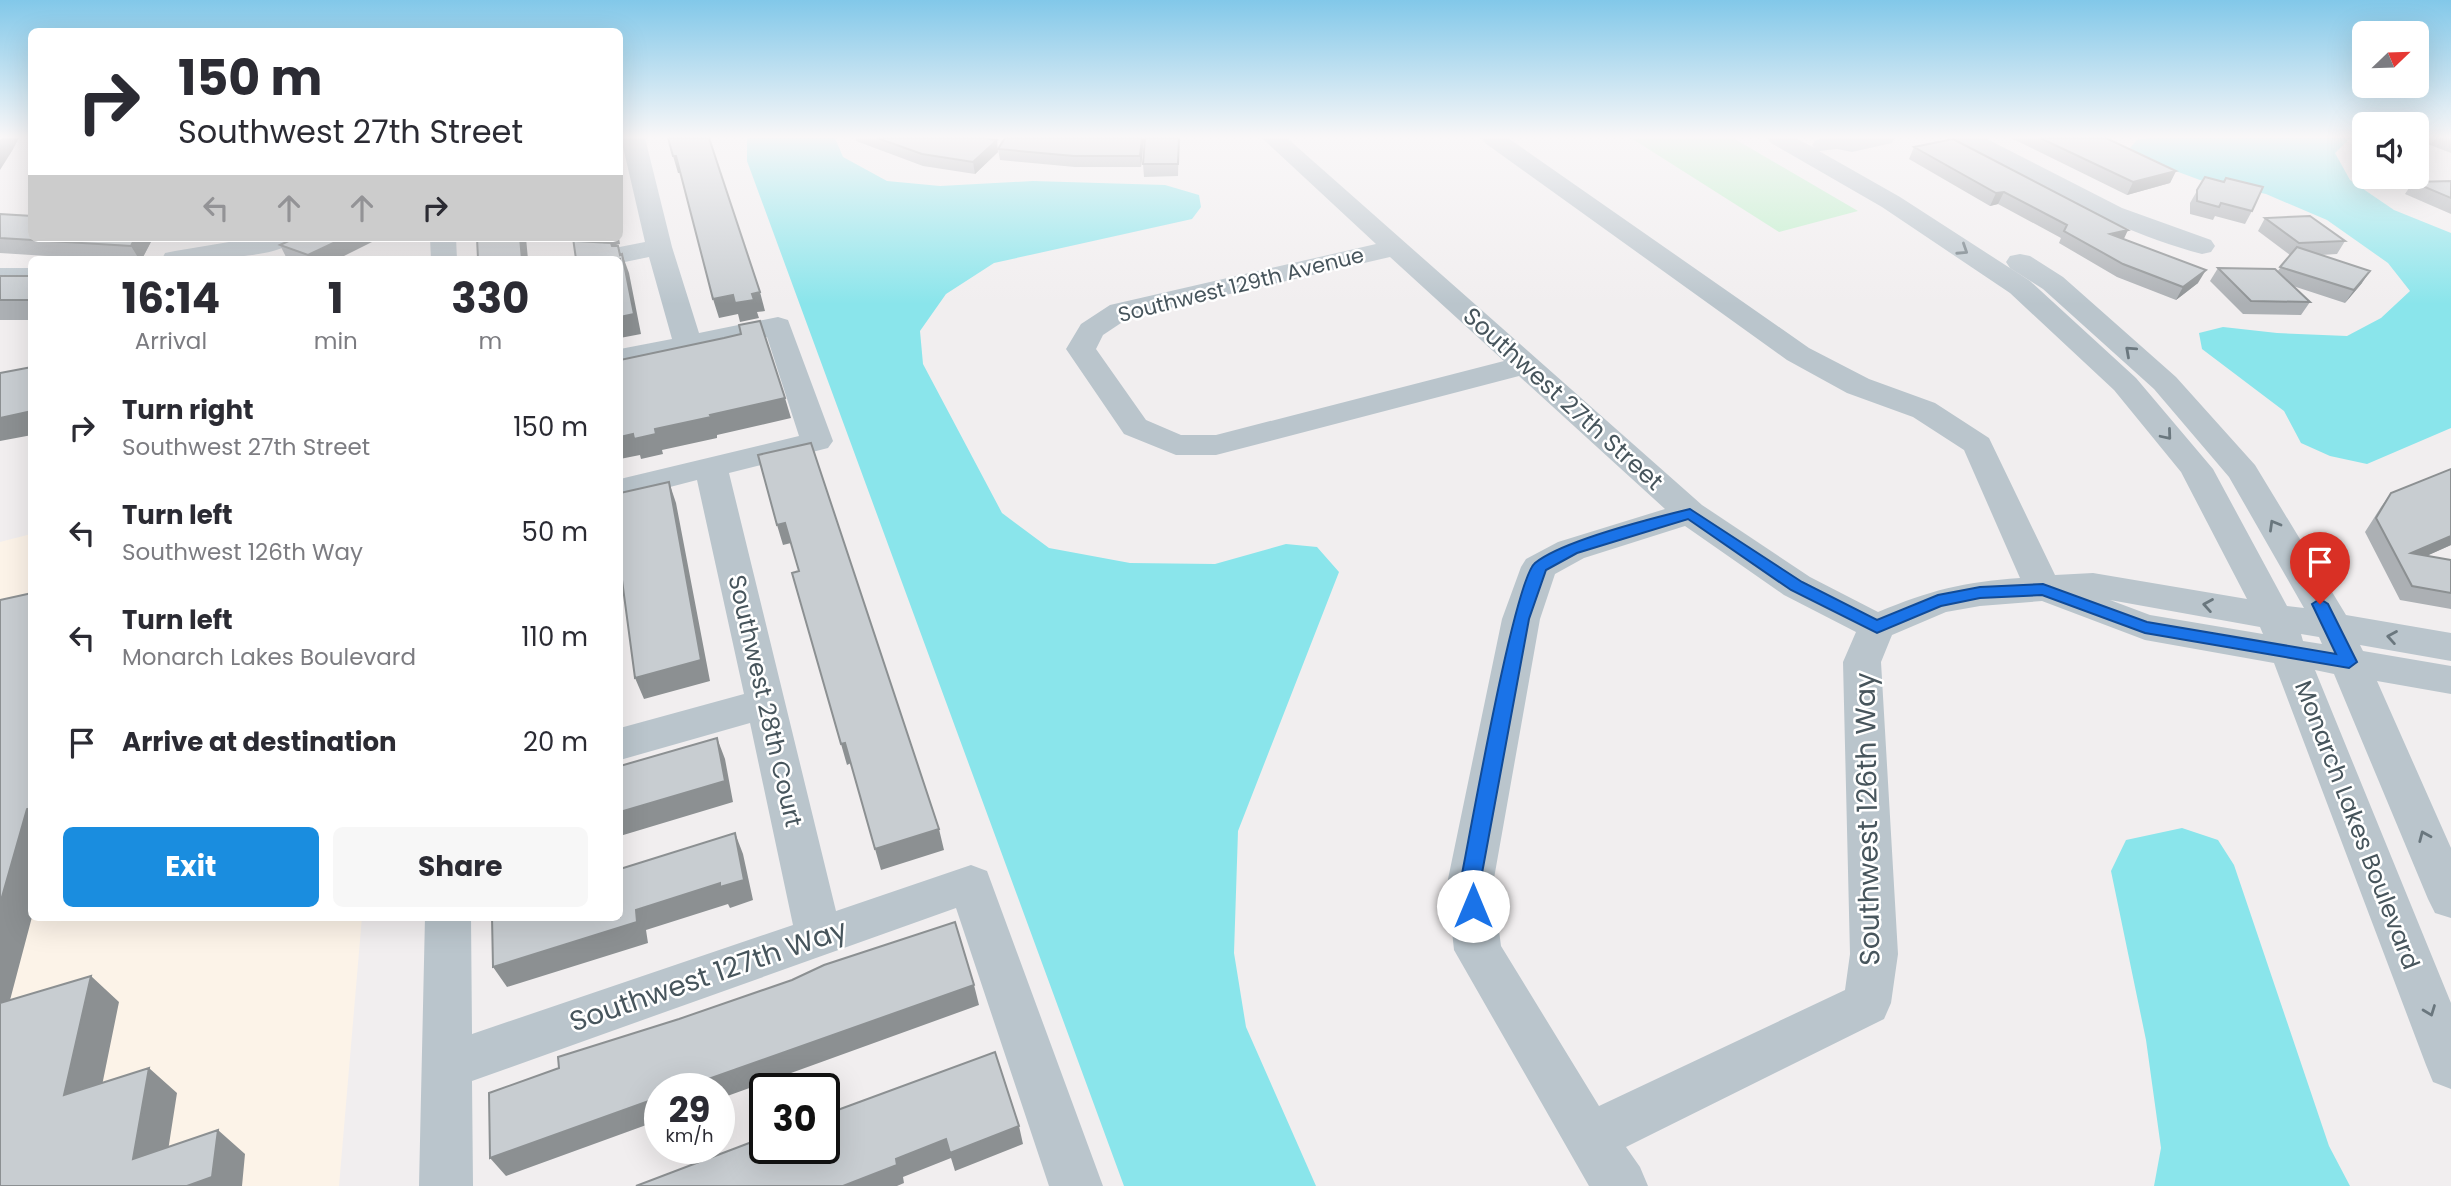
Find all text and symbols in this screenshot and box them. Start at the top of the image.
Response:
north arrow [2352,21,2429,98]
map controls [2352,21,2429,189]
text: 150 m [178,44,323,112]
icon: right [63,56,154,147]
text: Southwest 27th Street [178,109,523,154]
button: sound [2352,112,2429,189]
icon: left [197,189,235,227]
icon: ahead [270,189,308,227]
icon: ahead [343,189,381,227]
icon: right [416,189,454,227]
street label: Southwest 129th Avenue [1115,240,1367,329]
one-way arrow [1956,242,1969,255]
text: 16:14 [122,269,220,328]
text: 1 [328,269,344,328]
text: 330 [451,269,530,328]
street label: Southwest 27th Street [1456,300,1671,497]
text: Arrival [135,325,207,357]
text: min [314,325,358,357]
text: m [479,325,502,357]
one-way arrow [2125,347,2138,359]
text: Turn right [122,392,254,428]
icon: right [63,409,101,447]
text: 150 m [513,409,588,445]
one-way arrow [2159,426,2171,439]
text: Southwest 27th Street [122,431,370,463]
text: Turn left [122,497,233,533]
icon: left [63,514,101,552]
text: 50 m [522,514,588,550]
one-way arrow [2269,520,2282,532]
pin [2290,532,2350,604]
text: Southwest 126th Way [122,536,363,568]
icon: arrive [2301,543,2339,581]
street label: Southwest 28th Court [720,572,811,830]
one-way arrow [2202,598,2214,613]
text: Turn left [122,602,233,638]
icon: left [63,619,101,657]
text: 110 m [521,619,588,655]
one-way arrow [2386,630,2398,645]
text: Monarch Lakes Boulevard [122,641,416,673]
street label: Southwest 126th Way [1845,672,1890,966]
street label: Monarch Lakes Boulevard [2287,676,2428,974]
icon: arrive [63,724,101,762]
text: Arrive at destination [122,724,397,760]
text: 20 m [523,724,588,760]
button: Exit [63,827,319,907]
button: Share [333,827,588,907]
one-way arrow [2418,831,2432,843]
position arrow [1436,869,1510,943]
street label: Southwest 127th Way [564,910,852,1041]
one-way arrow [2421,1005,2435,1017]
speed limit sign: 30 [749,1073,840,1164]
text: 29 [669,1085,710,1134]
text: km/h [666,1123,713,1148]

